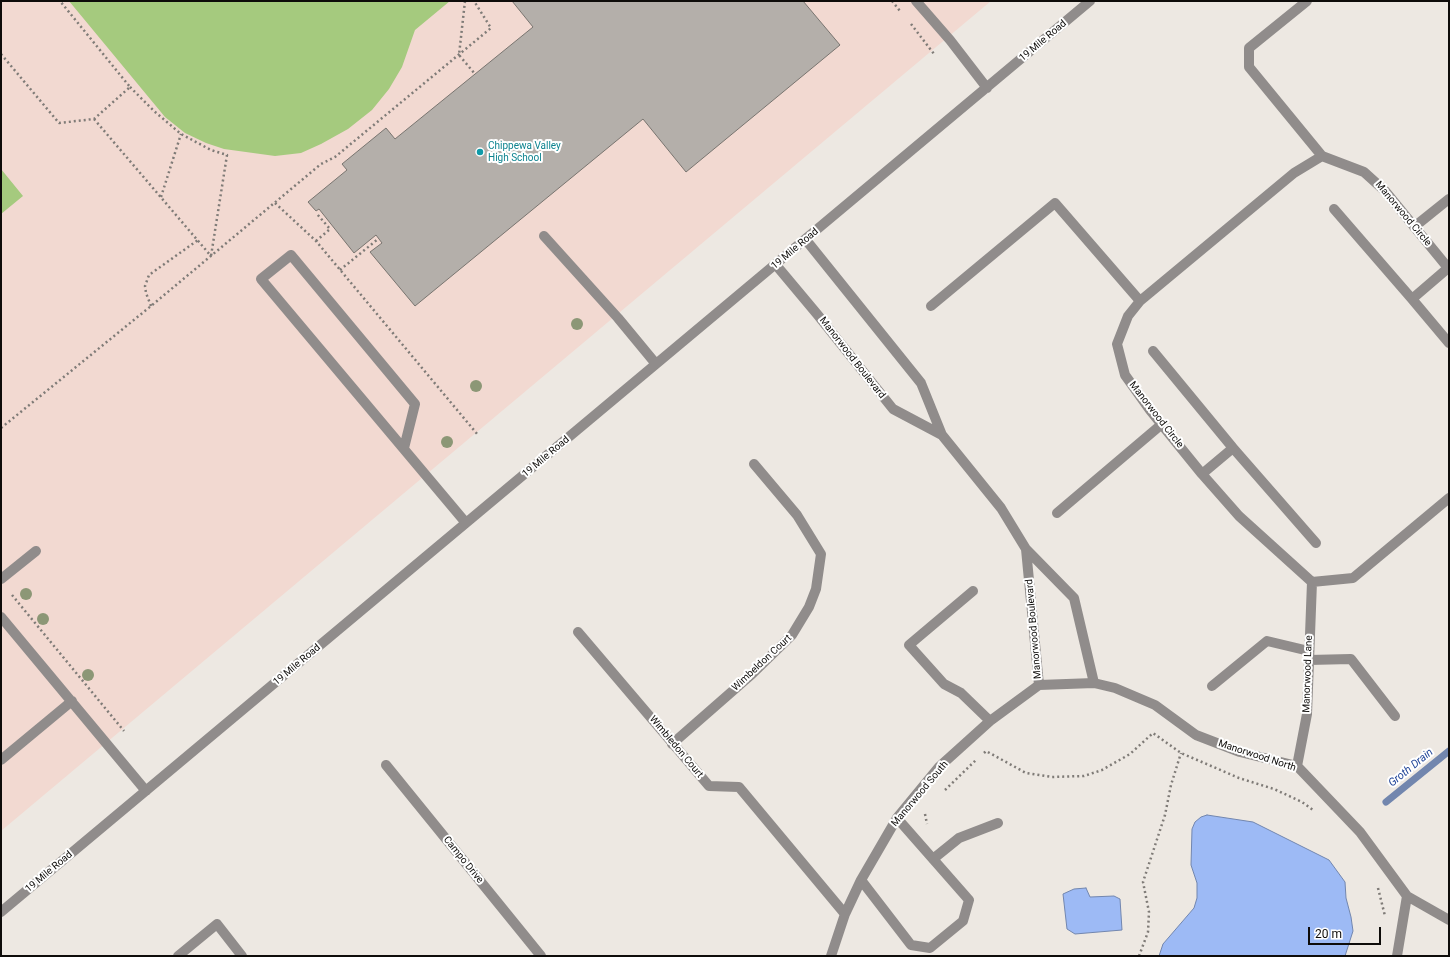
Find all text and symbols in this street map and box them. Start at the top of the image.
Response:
street label: 19 Mile Road [1017,18,1069,64]
place label: Chippewa Valley High School [488,140,561,164]
marker: Chippewa Valley High School [475,147,485,157]
street label: Manorwood Circle [1372,179,1434,249]
street label: 19 Mile Road [769,226,821,272]
street label: Manorwood Boulevard [816,315,888,401]
street label: Manorwood Circle [1126,379,1186,451]
street label: 19 Mile Road [520,434,572,480]
street label: Manorwood Boulevard [1024,579,1044,679]
street label: Wimbeldon Court [730,632,794,694]
street label: Manorwood Lane [1301,635,1315,713]
street label: 19 Mile Road [271,642,323,688]
street label: Wimbledon Court [647,713,705,781]
street label: Manorwood North [1217,738,1297,774]
water label: Groth Drain [1386,746,1436,790]
street label: Manorwood South [889,759,951,829]
street label: Campo Drive [440,834,486,886]
street label: 19 Mile Road [23,849,75,895]
scale bar [1310,919,1383,945]
text: 20 m [1315,927,1342,941]

